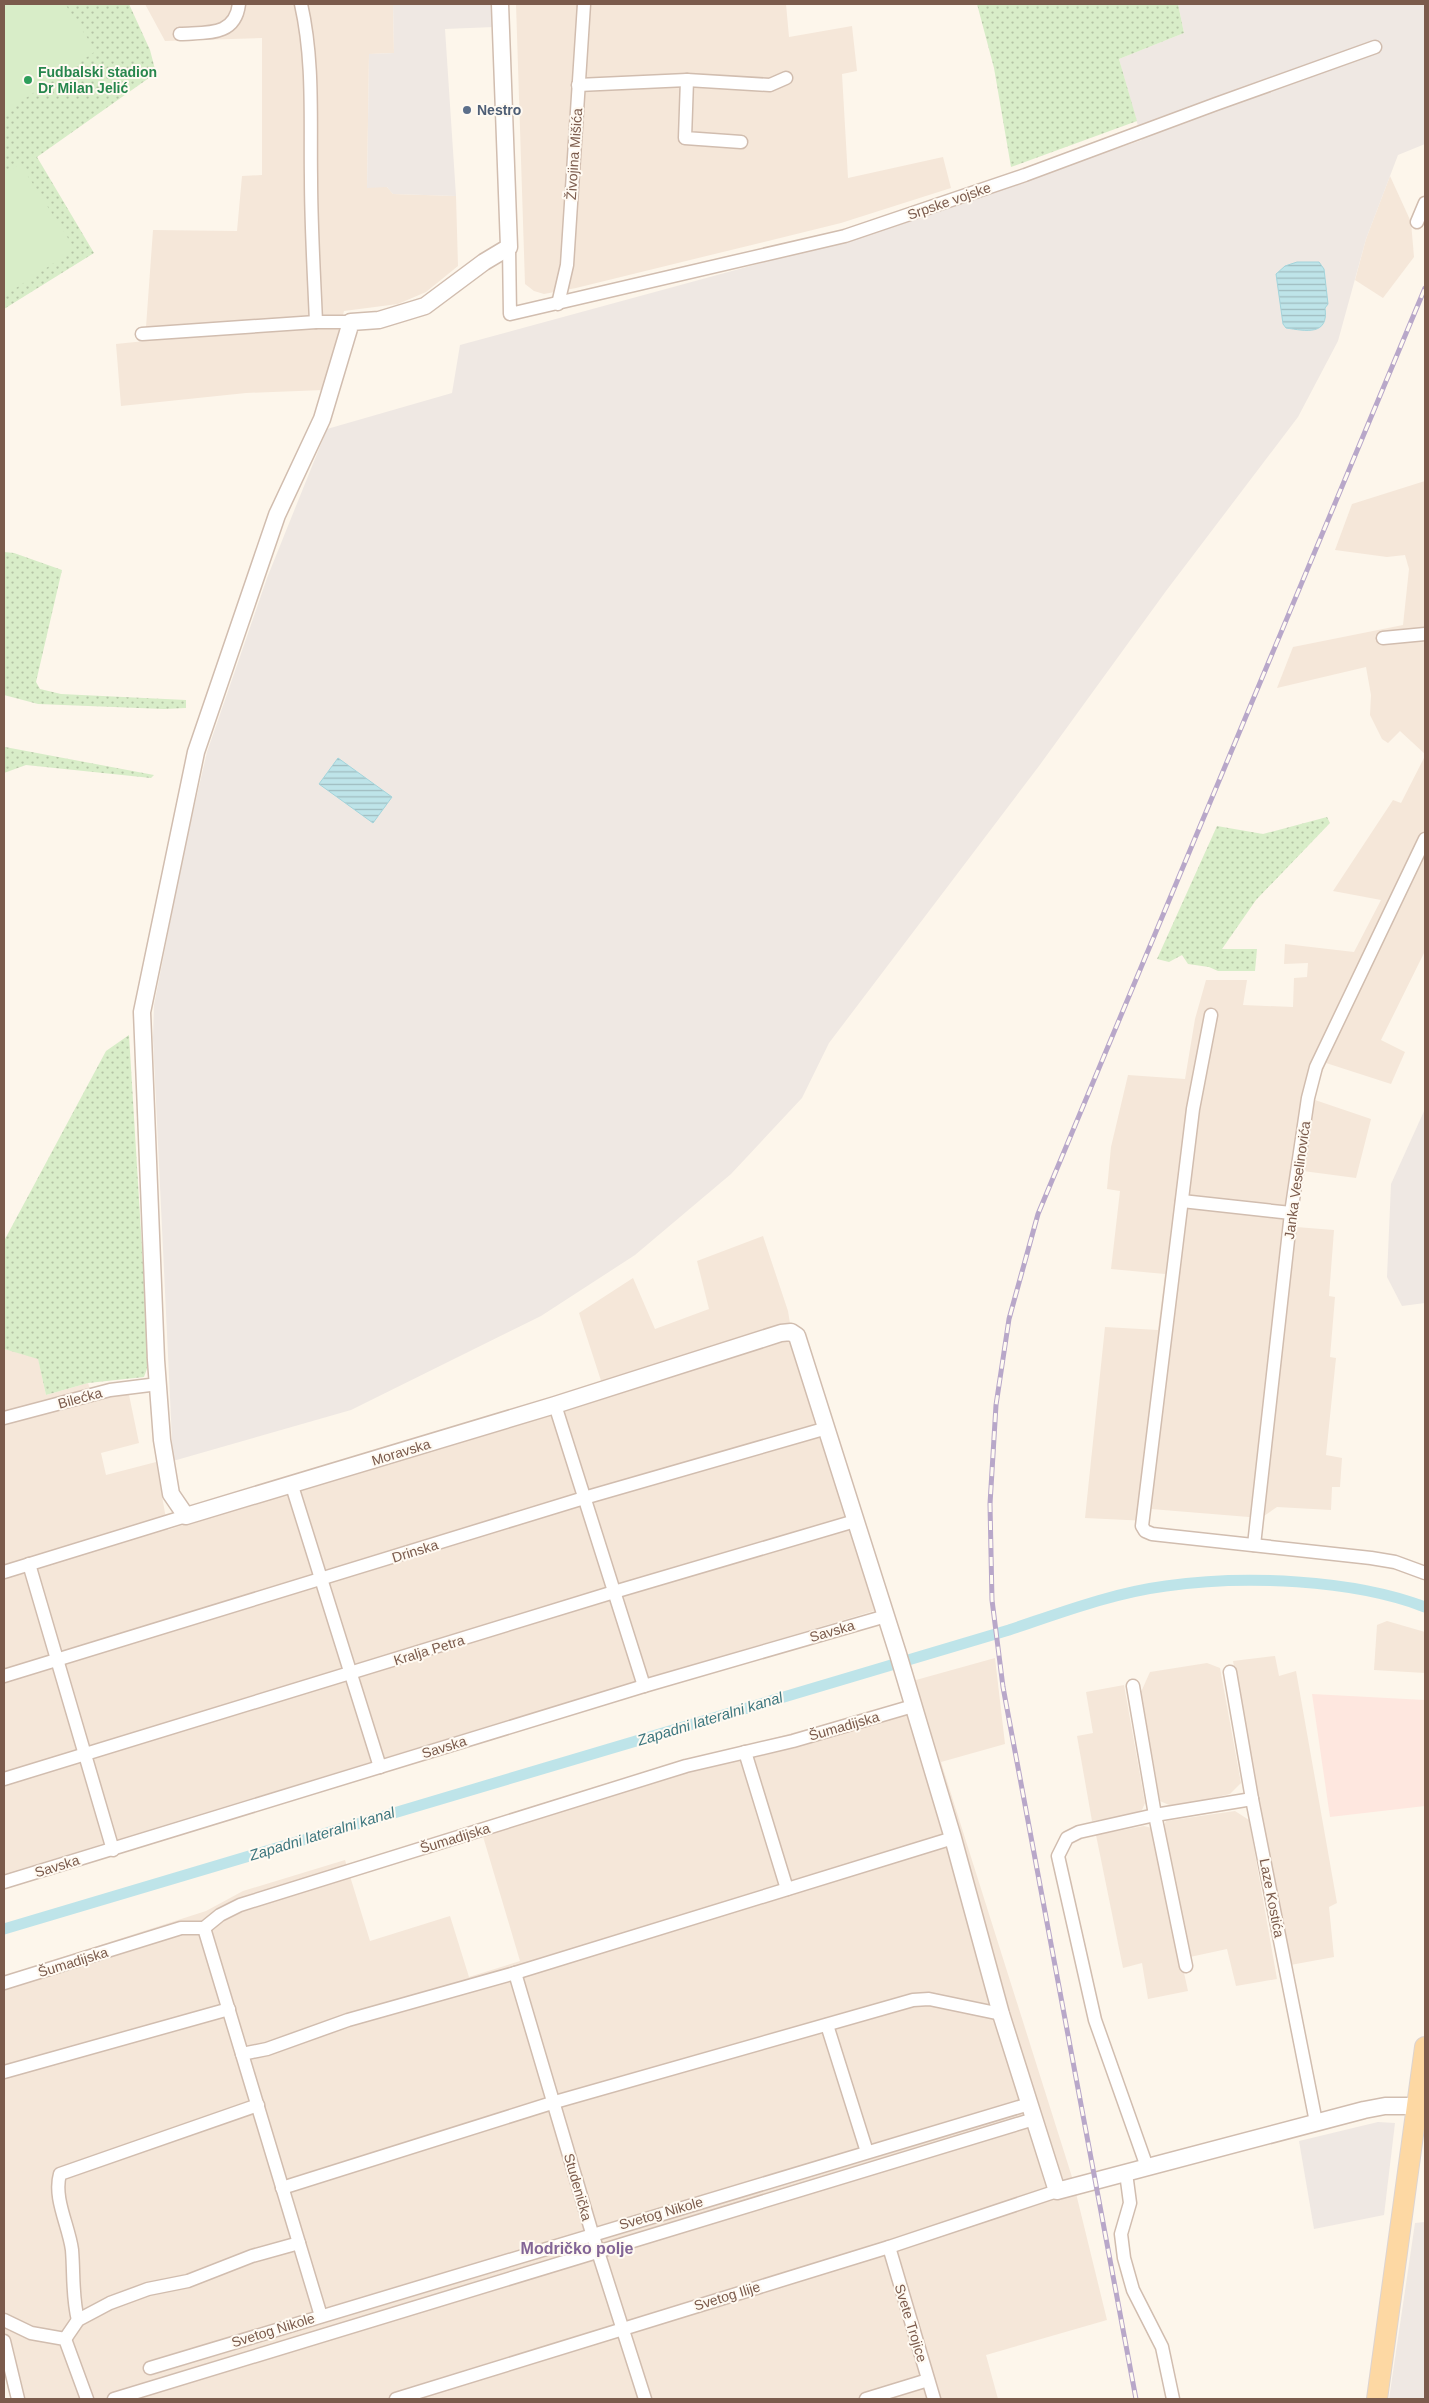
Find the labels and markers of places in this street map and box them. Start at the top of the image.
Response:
place label: Fudbalski stadion Dr Milan Jelić [38,64,157,96]
marker: Fudbalski stadion Dr Milan Jelić [22,74,34,86]
place label: Nestro [477,102,521,118]
marker: Nestro [461,104,473,116]

